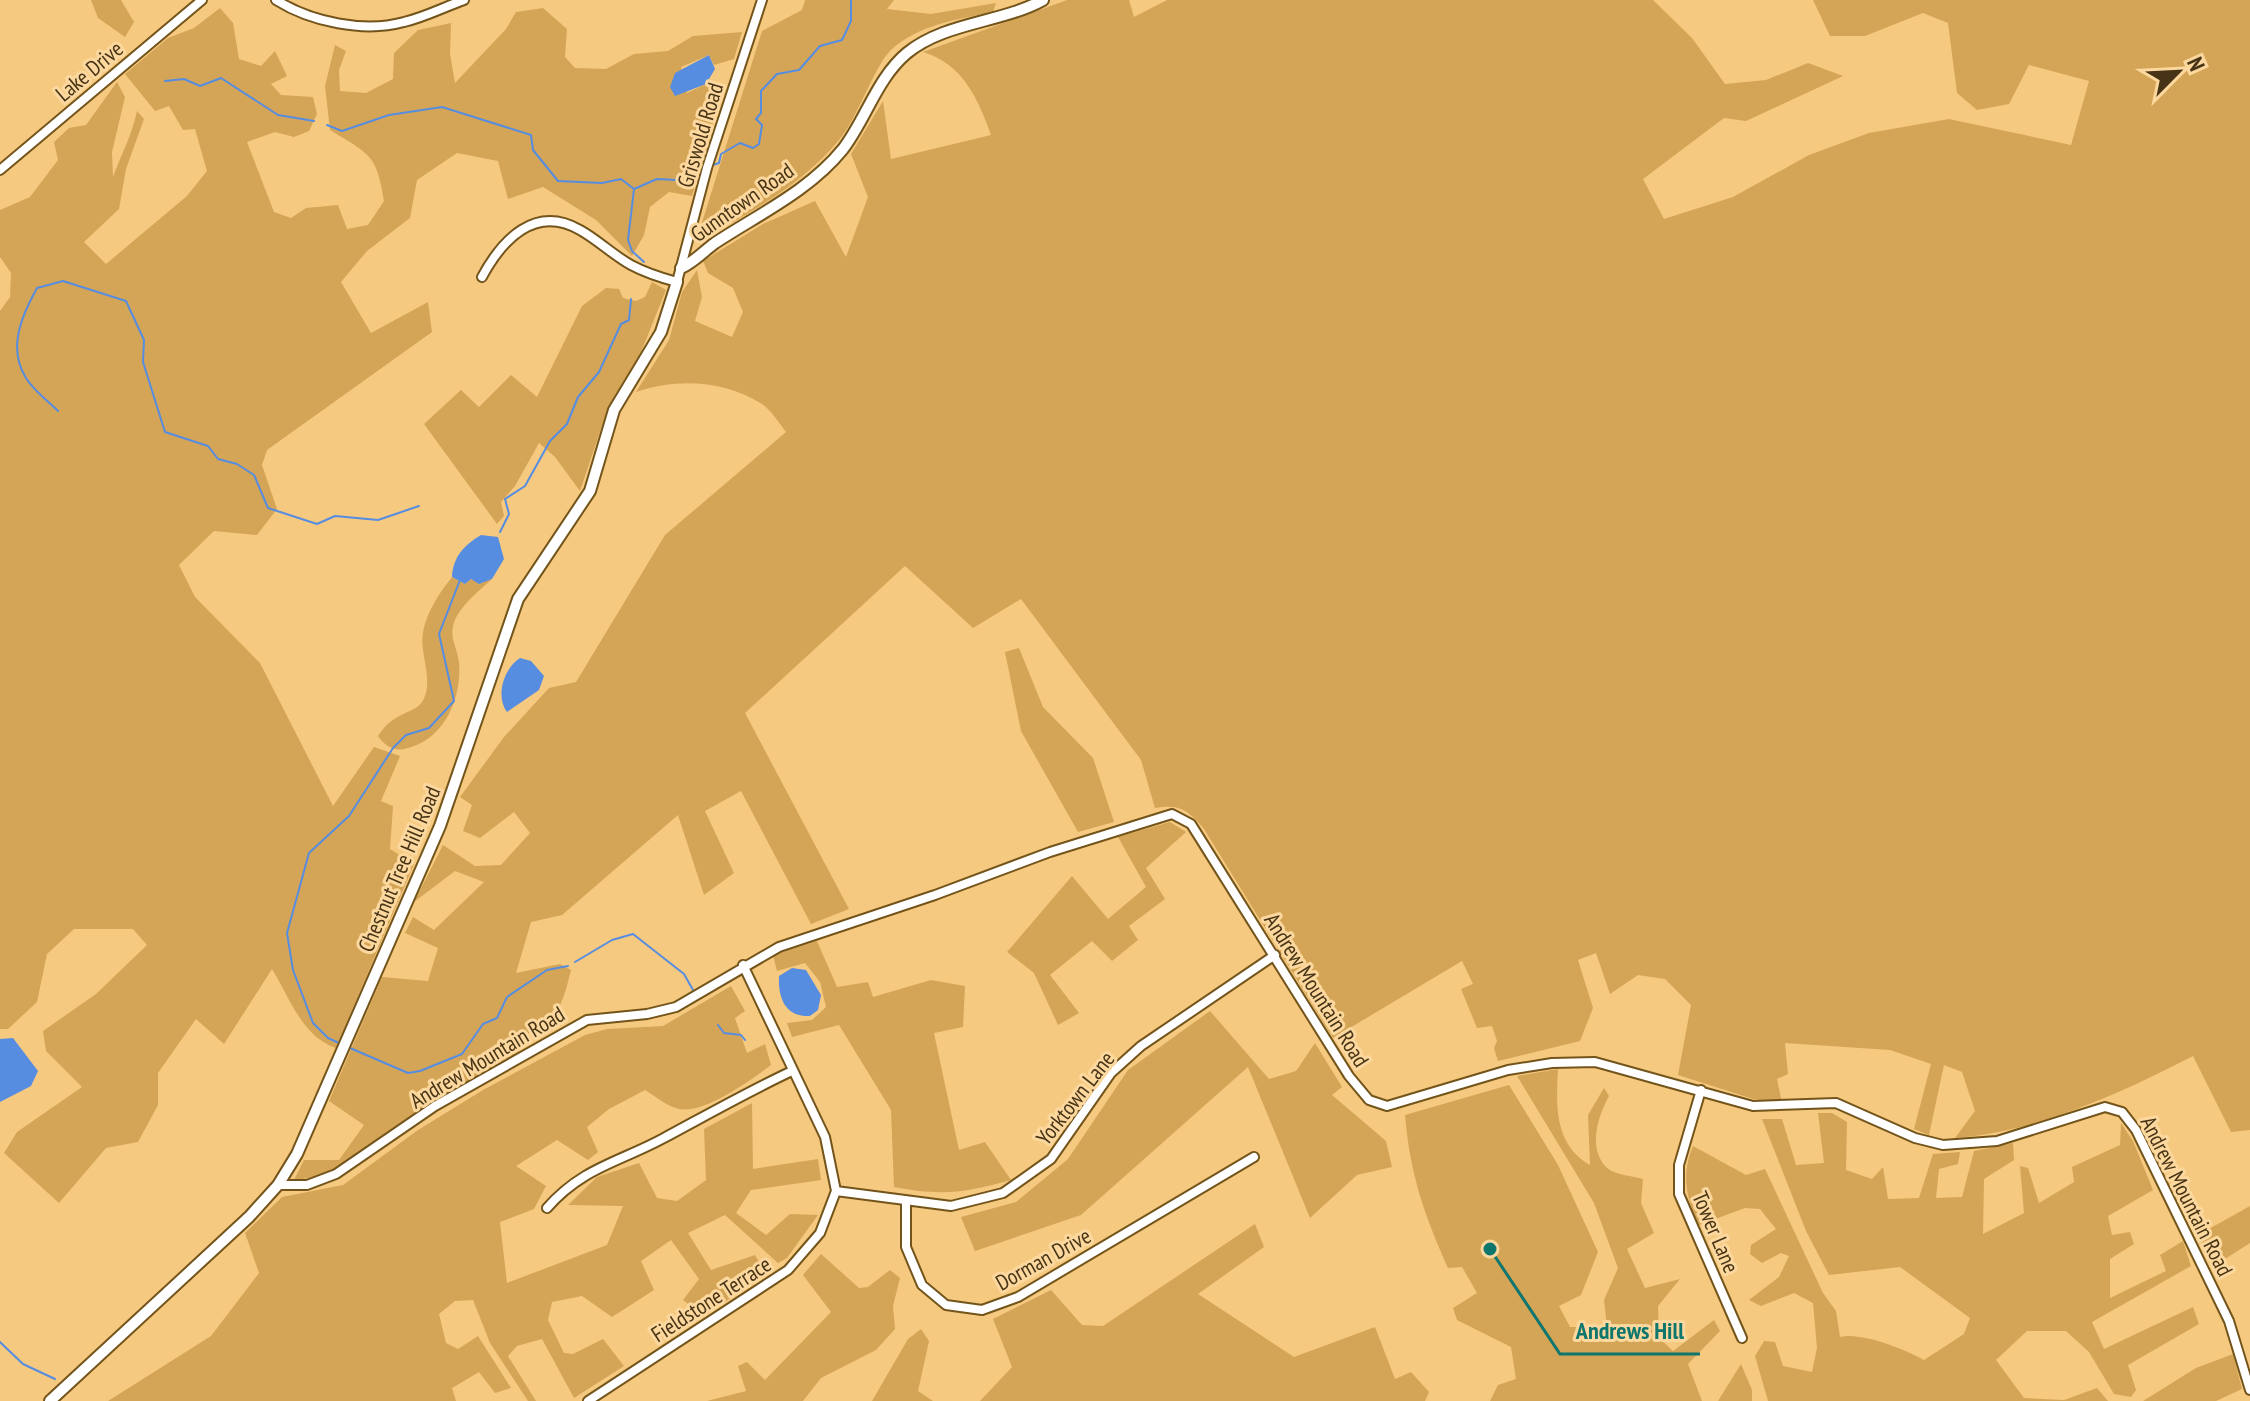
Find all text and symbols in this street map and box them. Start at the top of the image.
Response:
north arrow [2138,32,2218,112]
street label: Lake Drive [49,35,129,107]
text: N [2181,53,2211,75]
street label: Griswold Road [671,79,729,191]
street label: Gunntown Road [685,156,799,248]
street label: Chestnut Tree Hill Road [351,782,447,956]
street label: Andrew Mountain Road [1259,908,1375,1072]
street label: Andrew Mountain Road [404,1000,570,1114]
street label: Yorktown Lane [1030,1046,1120,1150]
street label: Andrew Mountain Road [2135,1111,2239,1281]
street label: Tower Lane [1686,1187,1746,1277]
street label: Dorman Drive [991,1221,1095,1297]
street label: Fieldstone Terrace [646,1250,776,1348]
callout: Andrews Hill [1560,1306,1700,1354]
text: Andrews Hill [1575,1315,1684,1346]

